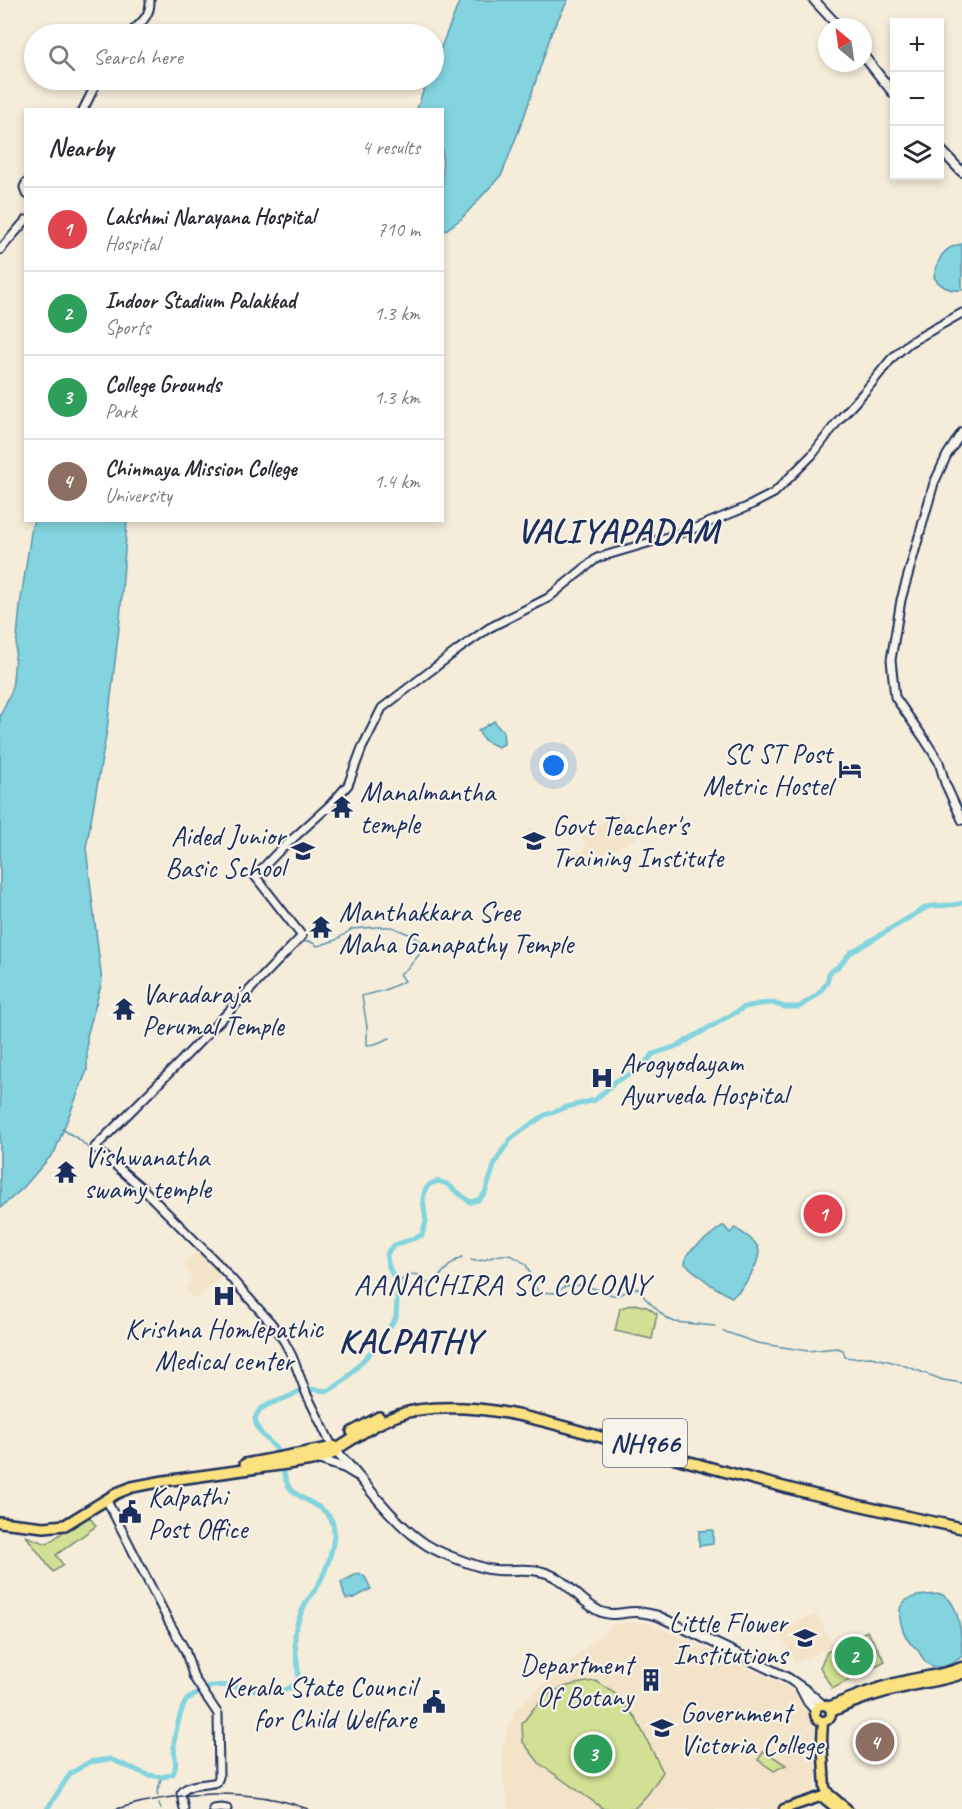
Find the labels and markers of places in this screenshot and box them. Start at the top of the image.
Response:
place label: SC ST Post Metric Hostel [703,736,837,803]
hotel icon: SC ST Post Metric Hostel [837,756,863,782]
place label: Manalmantha temple [360,774,497,841]
temple icon: Manalmantha temple [329,794,355,820]
place label: Govt Teacher's Training Institute [552,808,725,875]
place label: Aided Junior Basic School [165,818,290,885]
school or university icon: Govt Teacher's Training Institute [521,828,547,854]
school or university icon: Aided Junior Basic School [290,838,316,864]
place label: Manthakkara Sree Maha Ganapathy Temple [339,894,575,961]
temple icon: Manthakkara Sree Maha Ganapathy Temple [308,914,334,940]
place label: Varadaraja Perumal Temple [142,976,285,1043]
temple icon: Varadaraja Perumal Temple [111,996,137,1022]
place label: Arogyodayam Ayurveda Hospital [620,1045,793,1112]
hospital icon: Arogyodayam Ayurveda Hospital [589,1065,615,1091]
place label: Vishwanatha swamy temple [84,1139,213,1206]
temple icon: Vishwanatha swamy temple [53,1159,79,1185]
pin: 1 [804,1192,842,1236]
hospital icon: Krishna Homlepathic Medical center [211,1283,237,1309]
place label: Krishna Homlepathic Medical center [125,1311,325,1378]
place label: Kalpathi Post Office [148,1479,249,1546]
public building icon: Kalpathi Post Office [117,1499,143,1525]
place label: Little Flower Institutions [669,1605,789,1672]
school or university icon: Little Flower Institutions [792,1625,818,1651]
pin: 2 [834,1634,874,1678]
place label: Department Of Botany [520,1647,637,1714]
building icon: Department Of Botany [638,1667,664,1693]
place label: Kerala State Council for Child Welfare [223,1669,421,1736]
public building icon: Kerala State Council for Child Welfare [421,1689,447,1715]
place label: Government Victoria College [680,1695,825,1762]
school or university icon: Government Victoria College [649,1715,675,1741]
pin: 4 [856,1720,894,1764]
pin: 3 [574,1732,612,1776]

